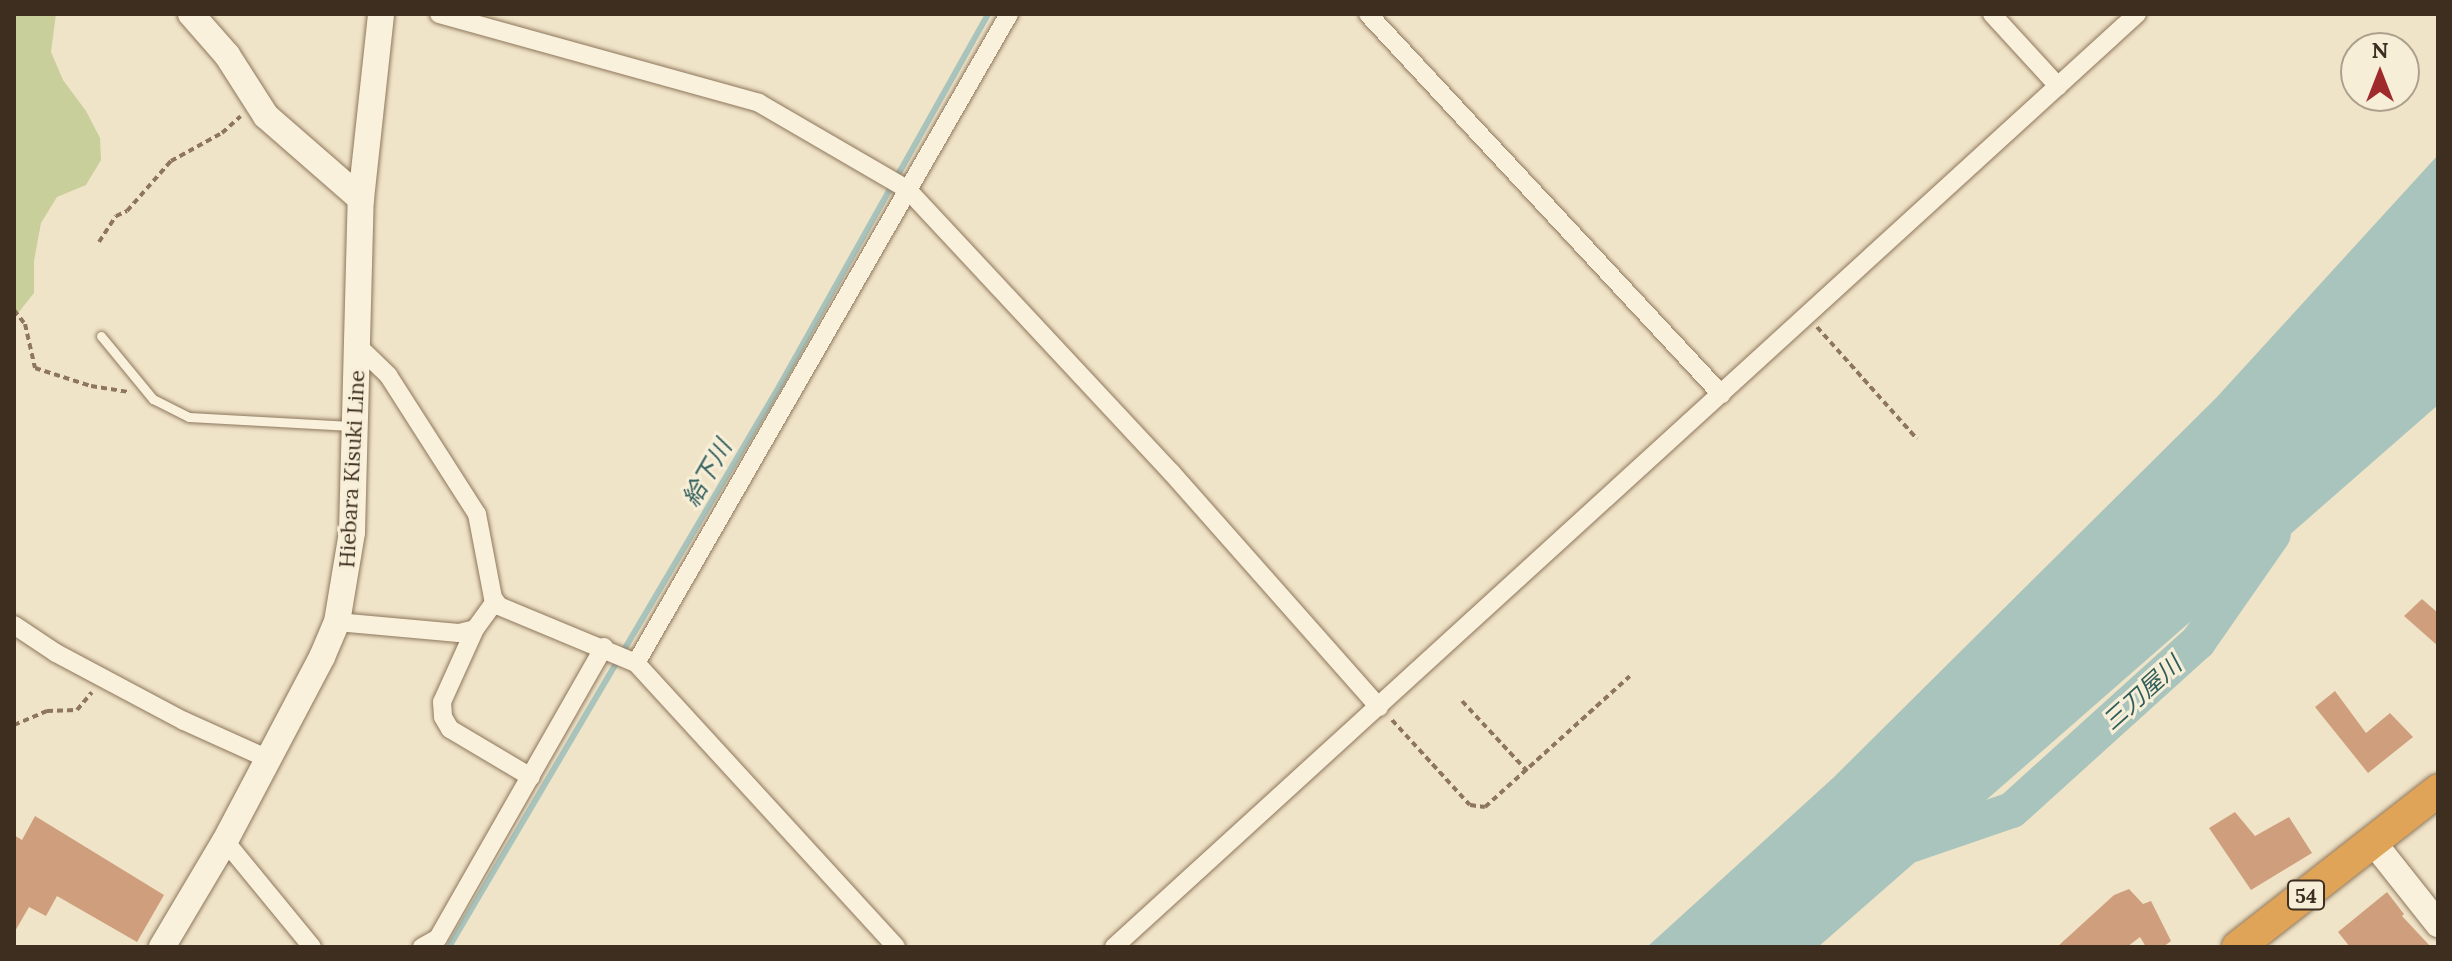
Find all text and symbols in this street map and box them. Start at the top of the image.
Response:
north arrow [2340,32,2420,112]
text: N [2371,36,2389,64]
street label: Hiebara Kisuki Line [334,369,370,569]
water label: 給下川 [677,435,737,511]
water label: 三刀屋川 [2097,650,2187,736]
road number: 54 [2286,879,2326,911]

